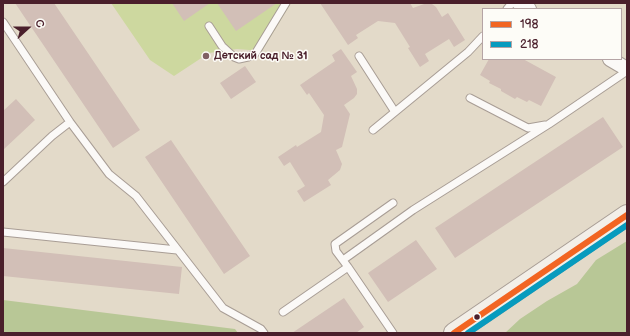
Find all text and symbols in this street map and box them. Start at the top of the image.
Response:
north arrow [8,8,48,48]
legend [482,8,622,60]
text: 198 [520,17,539,32]
text: С [32,18,47,29]
text: 218 [520,37,539,52]
place label: Детский сад № 31 [214,49,308,63]
marker: Детский сад № 31 [201,51,211,61]
unlabelled marker [472,312,482,322]

